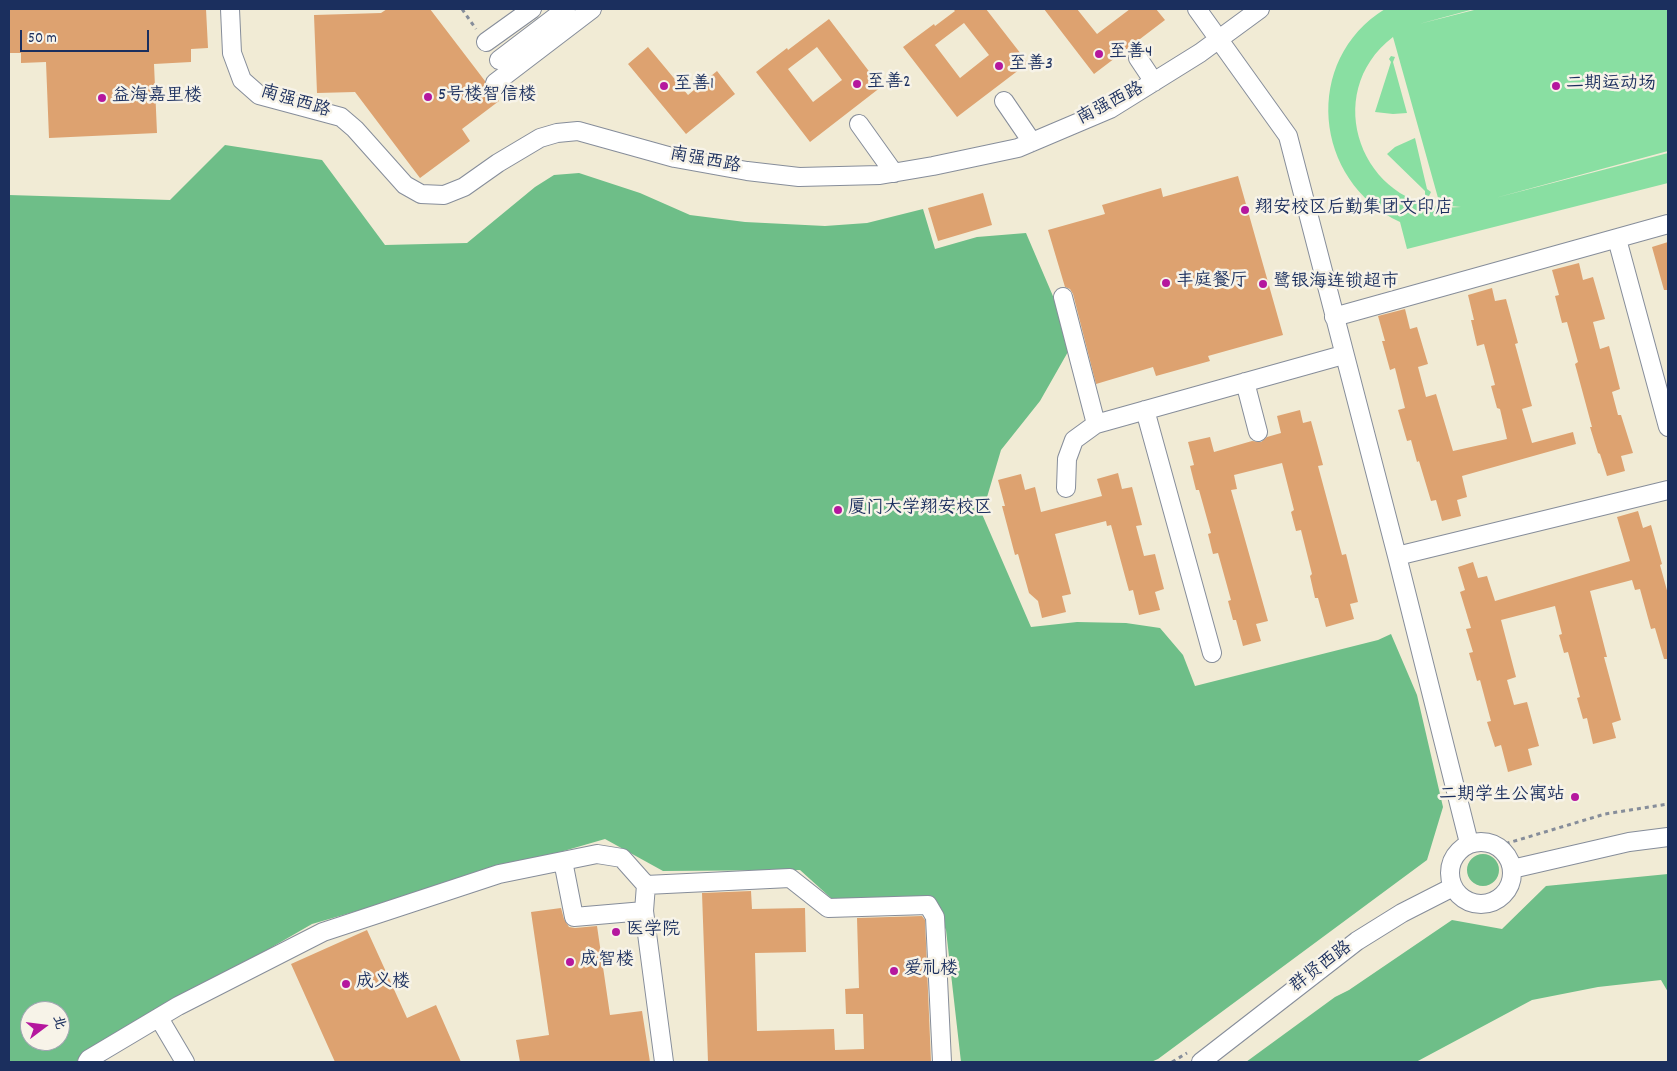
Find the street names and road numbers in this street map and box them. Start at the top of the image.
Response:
street label: 南强西路 [1074,79,1148,131]
street label: 南强西路 [257,82,333,124]
street label: 南强西路 [668,145,742,179]
street label: 群贤西路 [1287,938,1357,998]

